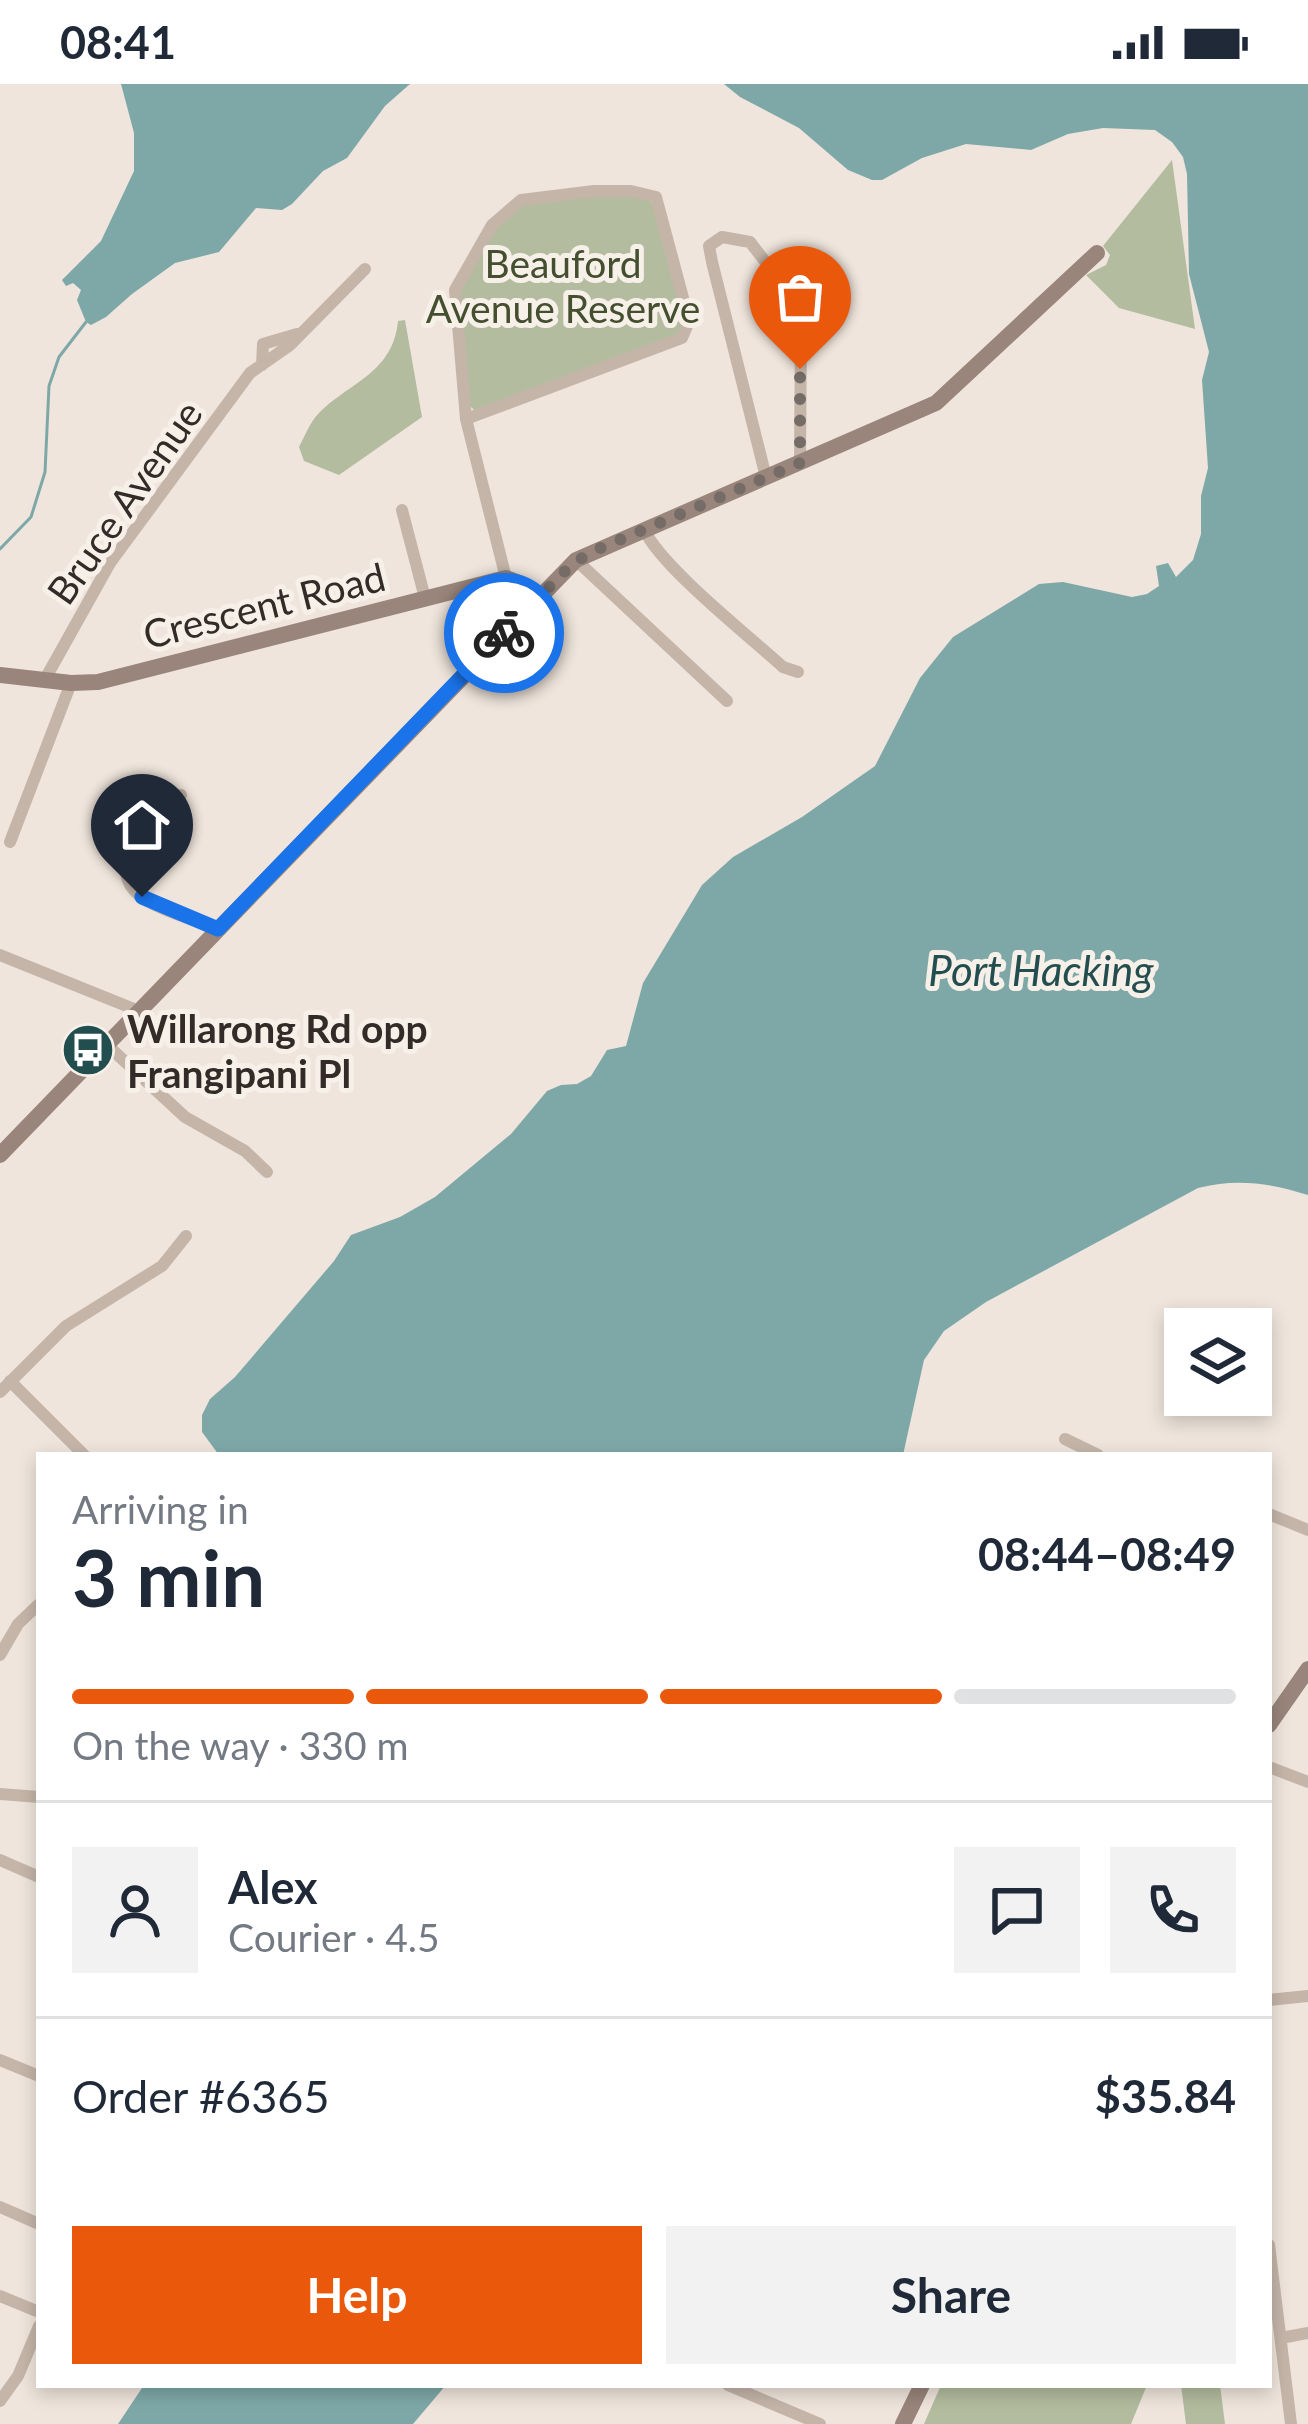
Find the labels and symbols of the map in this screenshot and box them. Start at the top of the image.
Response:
park label: Beauford Avenue Reserve [426,240,700,331]
pin [749,246,851,369]
street label: Bruce Avenue [37,392,211,612]
street label: Crescent Road [138,553,390,657]
courier [444,573,564,693]
pin [91,774,193,897]
water label: Port Hacking [928,945,1154,995]
place label: Willarong Rd opp Frangipani Pl [127,1005,428,1096]
bus stop icon: Willarong Rd opp Frangipani Pl [60,1022,116,1078]

